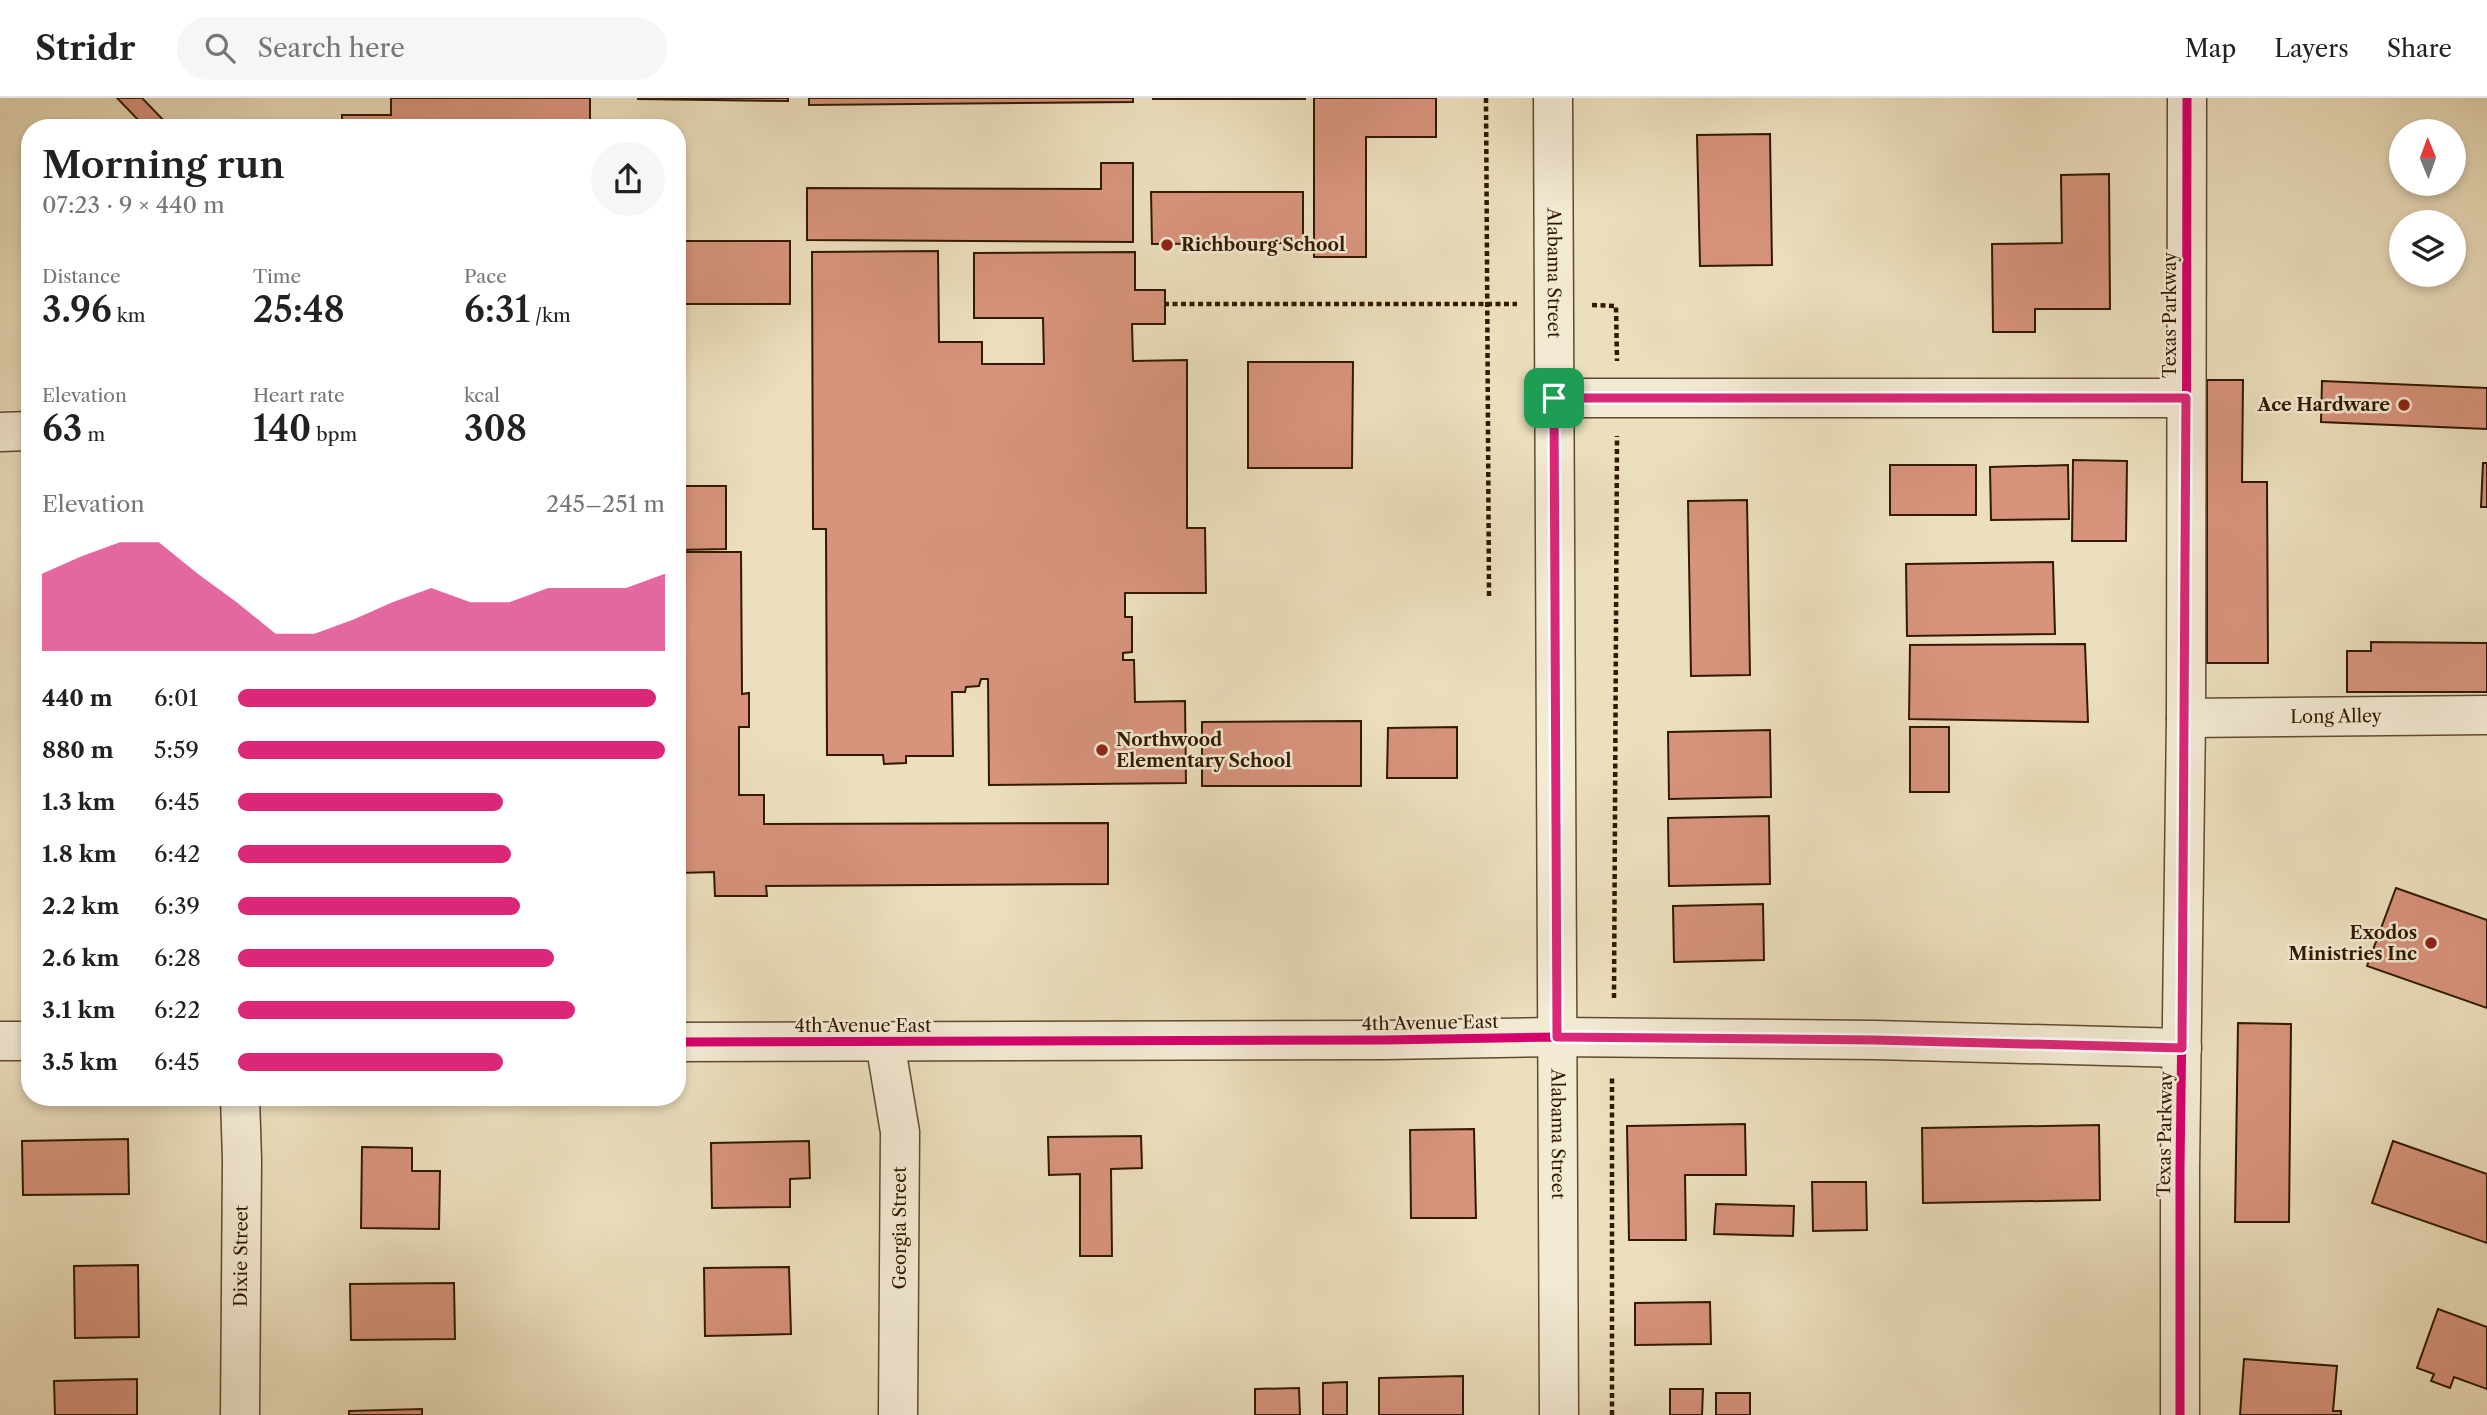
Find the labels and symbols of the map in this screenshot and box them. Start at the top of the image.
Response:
north arrow [2389,119,2466,196]
street label: Alabama Street [1542,207,1565,339]
place label: Richbourg School [1181,234,1345,256]
marker: Richbourg School [1159,237,1175,253]
street label: Texas Parkway [2159,251,2181,378]
pin [1524,368,1584,428]
place label: Ace Hardware [2257,394,2390,416]
marker: Ace Hardware [2396,397,2412,413]
street label: Long Alley [2290,705,2383,728]
place label: Northwood Elementary School [1116,729,1292,772]
marker: Northwood Elementary School [1094,742,1110,758]
place label: Exodos Ministries Inc [2289,922,2417,965]
marker: Exodos Ministries Inc [2423,935,2439,951]
street label: 4th Avenue East [1361,1011,1499,1035]
street label: 4th Avenue East [795,1015,932,1037]
street label: Alabama Street [1546,1068,1569,1200]
street label: Texas Parkway [2153,1070,2177,1197]
street label: Georgia Street [889,1166,911,1290]
street label: Dixie Street [230,1204,253,1307]

